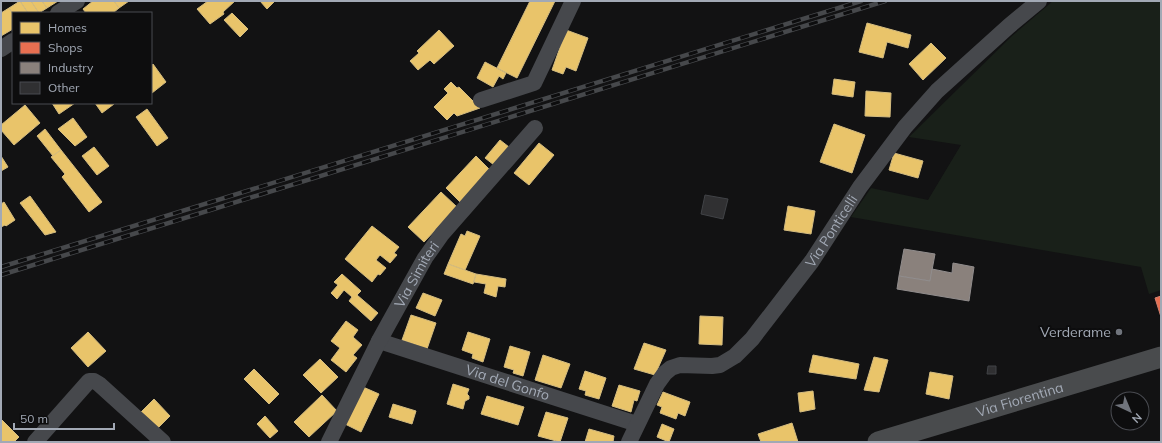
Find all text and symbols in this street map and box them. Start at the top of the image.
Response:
legend [12,12,152,104]
text: Homes [48,20,87,35]
text: Shops [48,40,83,55]
text: Industry [48,60,94,75]
text: Other [48,80,80,95]
street label: Via Ponticelli [801,191,862,271]
street label: Via Simiteri [390,238,443,311]
place label: Verderame [1040,323,1111,341]
marker: Verderame [1114,327,1124,337]
street label: Via del Gonfo [463,360,552,404]
street label: Via Fiorentina [974,378,1065,421]
north arrow [1110,391,1150,431]
scale bar [14,405,114,431]
text: N [1129,410,1145,426]
text: 50 m [20,411,48,426]

